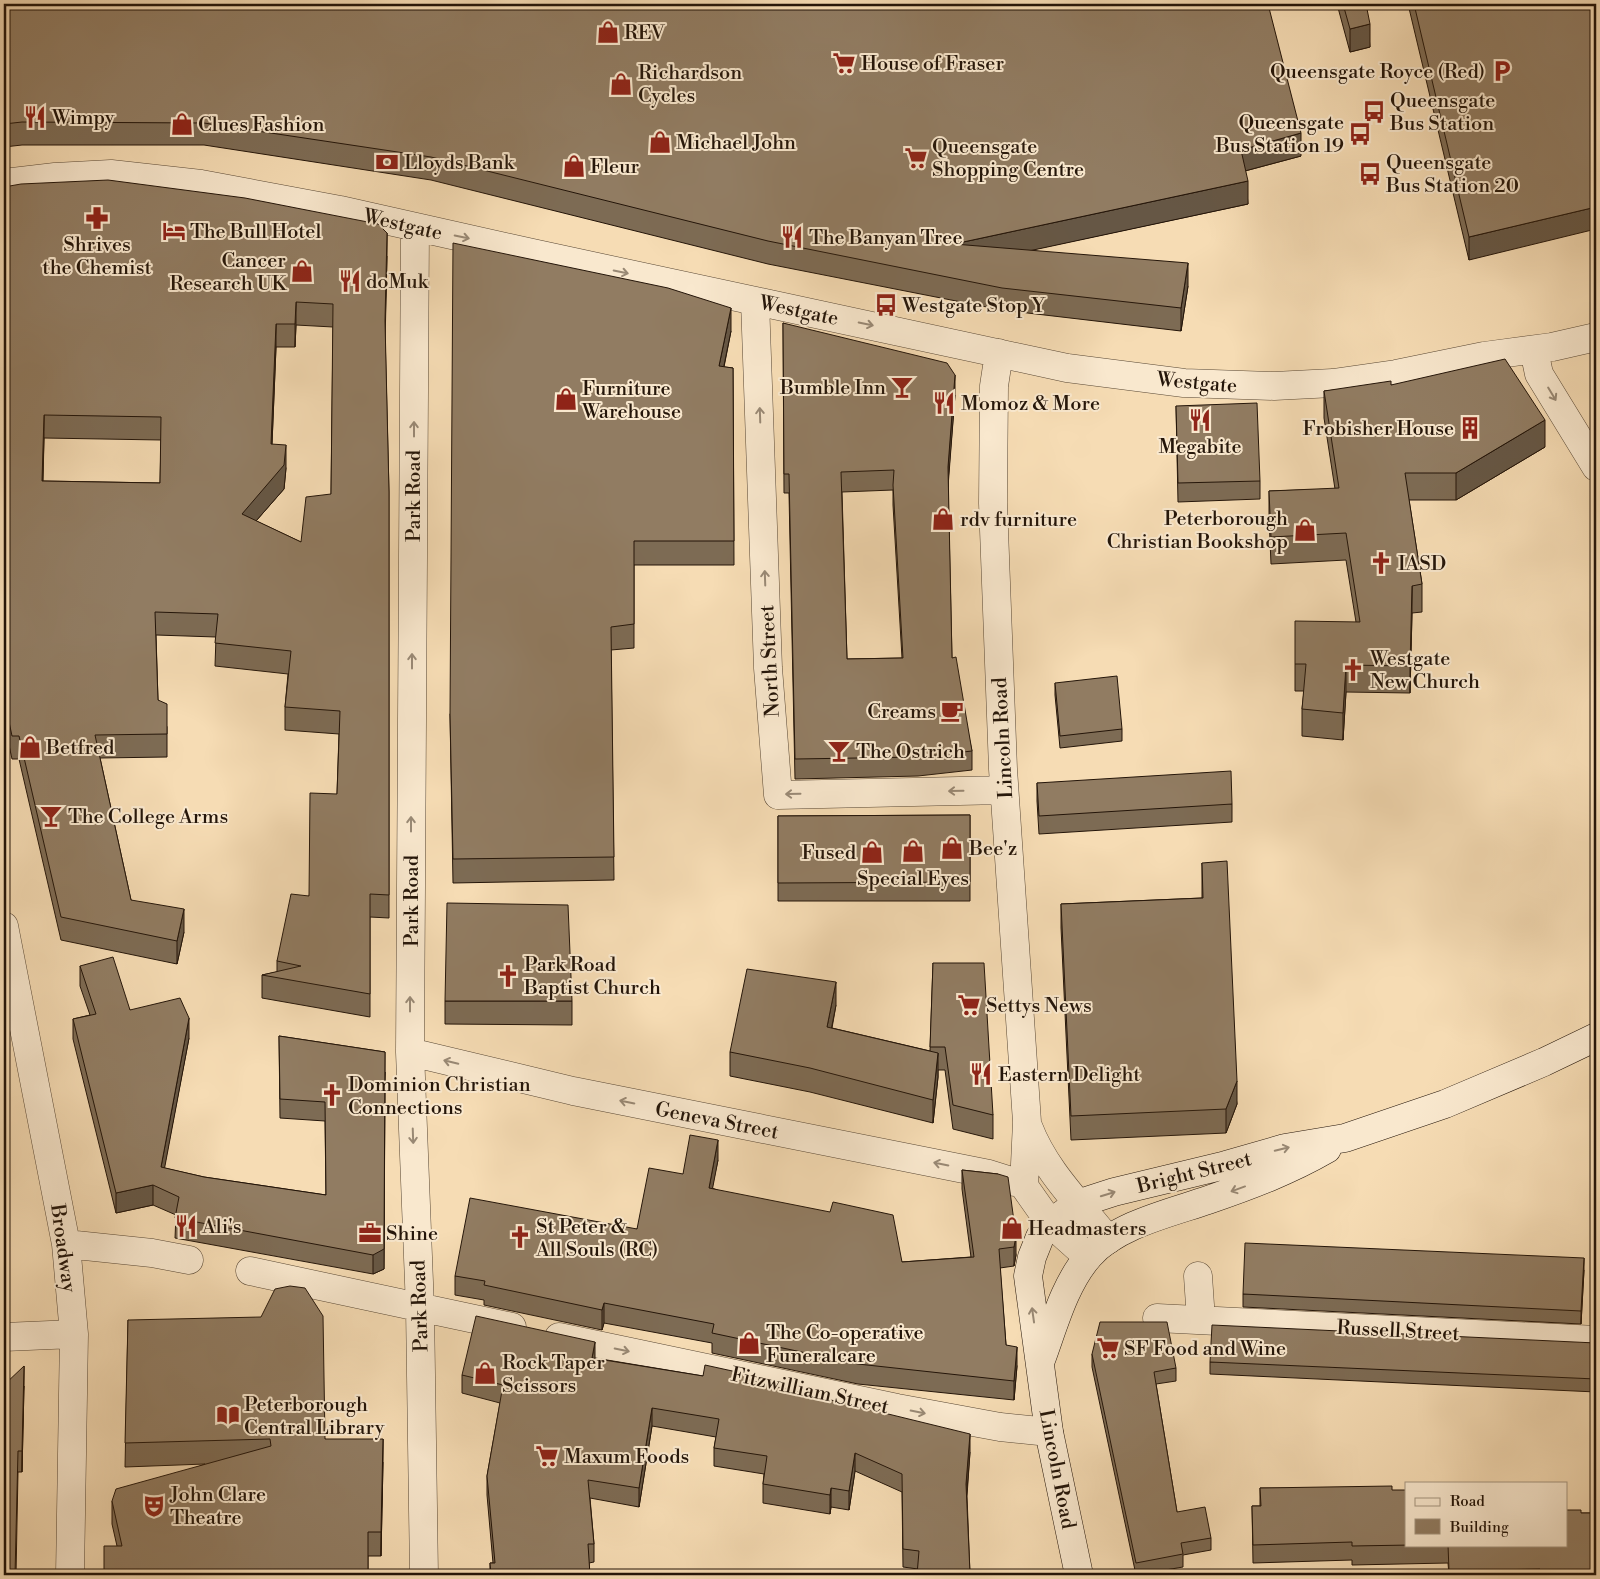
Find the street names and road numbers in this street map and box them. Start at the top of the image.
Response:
street label: Westgate [360,204,445,247]
street label: Westgate [756,291,841,332]
street label: Westgate [1155,367,1238,399]
street label: Park Road [402,449,427,542]
street label: North Street [755,604,786,718]
street label: Lincoln Road [988,676,1019,799]
street label: Park Road [400,854,425,947]
street label: Geneva Street [653,1097,781,1146]
street label: Bright Street [1133,1147,1254,1200]
street label: Broadway [44,1201,81,1294]
street label: Park Road [406,1259,435,1352]
street label: Russell Street [1336,1316,1460,1347]
street label: Fitzwilliam Street [728,1363,891,1420]
street label: Lincoln Road [1033,1407,1081,1532]

